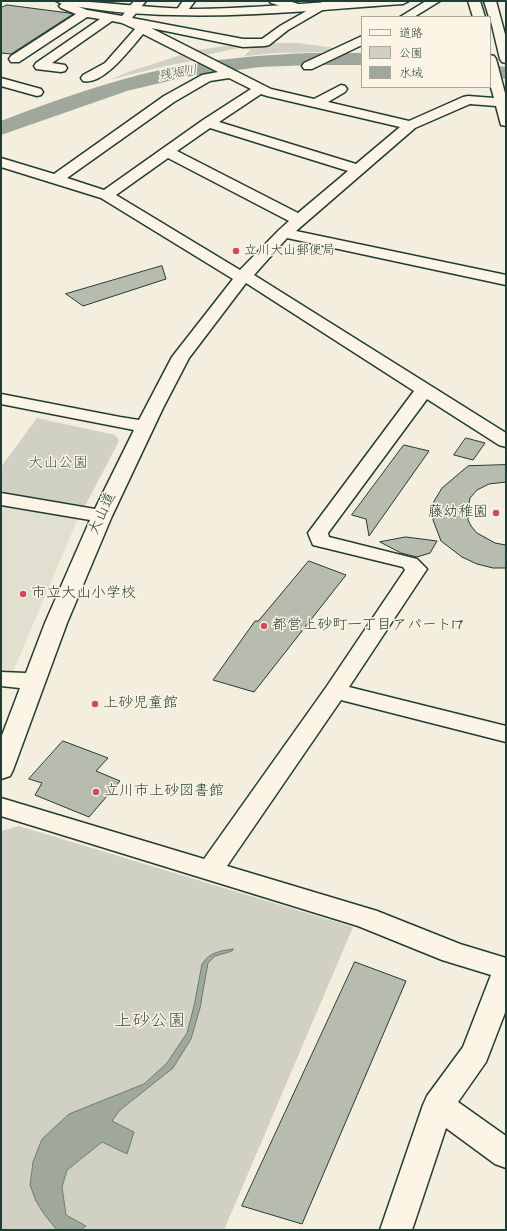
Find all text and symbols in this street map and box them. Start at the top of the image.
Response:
legend [361,16,491,88]
text: 道路 [399,25,423,42]
text: 公園 [399,45,423,62]
water label: 残堀川 [157,63,199,85]
text: 水域 [399,65,423,82]
place label: 立川大山郵便局 [244,243,335,259]
marker: 立川大山郵便局 [231,246,241,256]
park label: 大山公園 [28,455,88,473]
street label: 大山道 [85,490,121,538]
place label: 藤幼稚園 [428,504,488,522]
marker: 藤幼稚園 [491,508,501,518]
place label: 市立大山小学校 [31,585,136,603]
marker: 市立大山小学校 [18,589,28,599]
place label: 都営上砂町一丁目アパート17 [272,617,463,635]
marker: 都営上砂町一丁目アパート17 [259,621,269,631]
place label: 上砂児童館 [103,695,178,713]
marker: 上砂児童館 [90,699,100,709]
place label: 立川市上砂図書館 [104,783,224,801]
marker: 立川市上砂図書館 [91,787,101,797]
park label: 上砂公園 [114,1011,186,1033]

